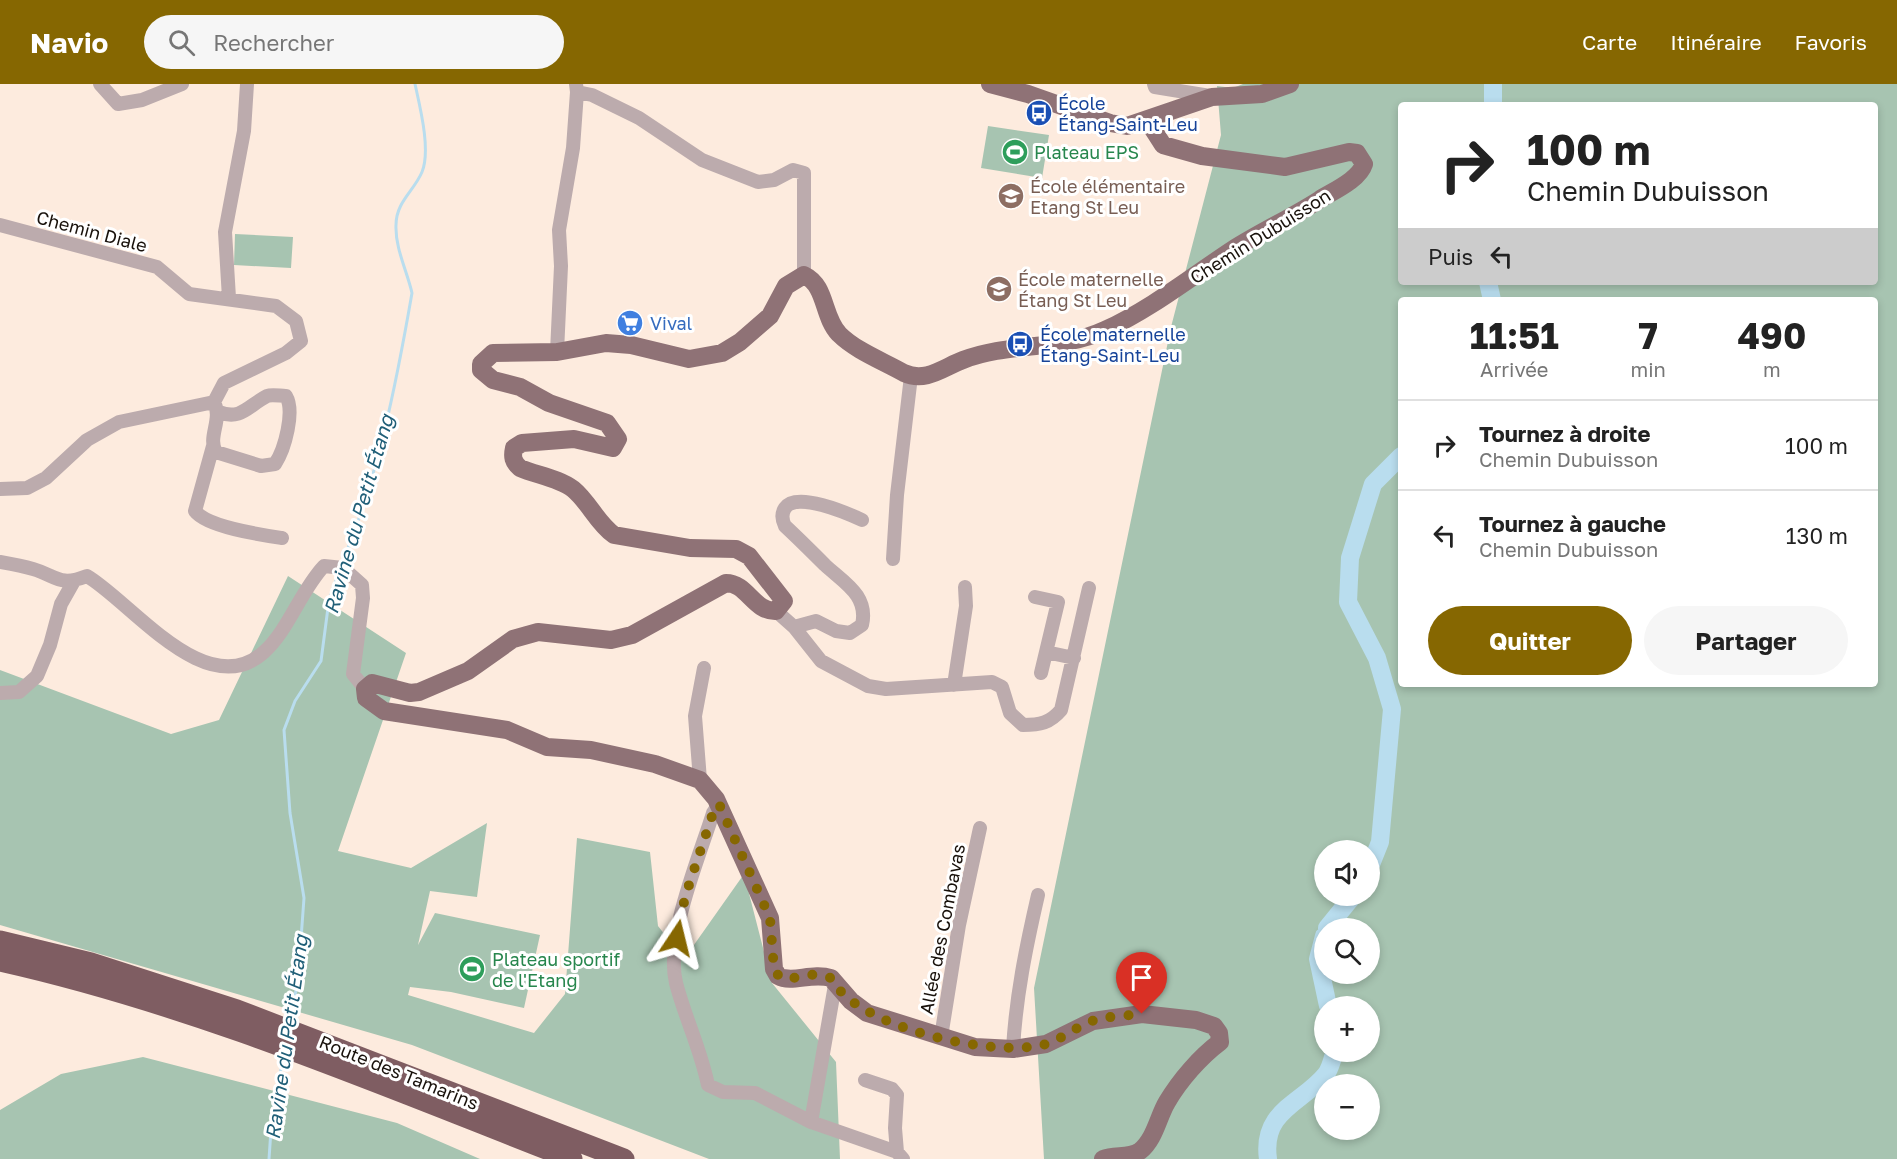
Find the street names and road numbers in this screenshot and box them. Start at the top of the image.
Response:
street label: Chemin Dubuisson [1186,184,1334,288]
street label: Chemin Diale [34,206,150,256]
street label: Allée des Combavas [915,842,969,1016]
street label: Route des Tamarins [316,1030,482,1114]

